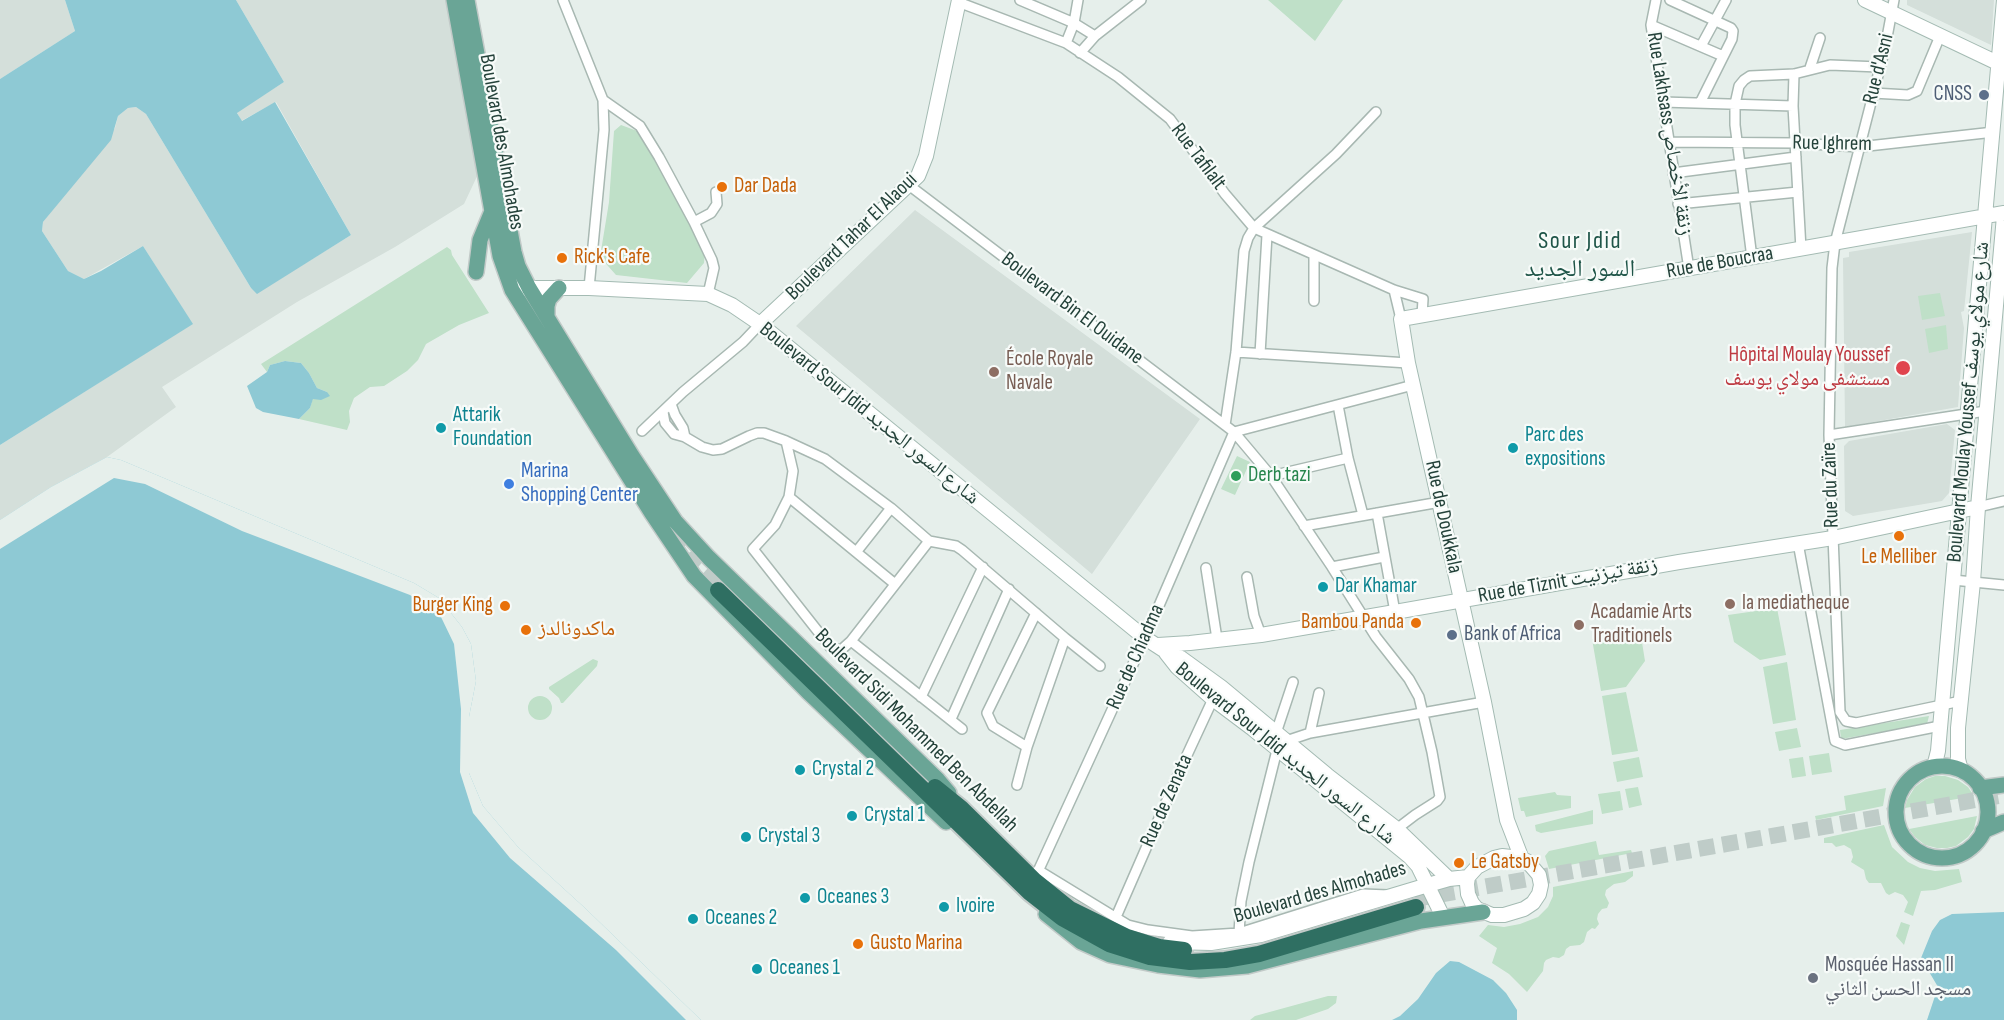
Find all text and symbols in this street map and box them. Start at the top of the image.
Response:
street label: Rue Lakhsass زنقة الأخصاص [1640,30,1698,238]
street label: Rue d'Asni [1858,31,1900,107]
street label: Boulevard des Almohades [473,52,529,232]
place label: CNSS [1933,82,1972,108]
marker: CNSS [1977,88,1991,102]
street label: Rue Tafilalt [1165,119,1231,195]
street label: Rue Ighrem [1792,131,1872,157]
street label: Boulevard Tahar El Alaoui [781,168,923,306]
place label: Dar Dada [734,174,797,200]
marker: Dar Dada [715,180,729,194]
district label: Sour Jdid السور الجديد [1526,228,1634,284]
street label: Rue de Boucraa [1665,241,1775,285]
street label: Boulevard Moulay Youssef شارع مولاي يوسف [1942,241,1996,563]
place label: Rick's Cafe [574,245,650,271]
street label: Boulevard Bin El Ouidane [996,247,1148,371]
marker: Rick's Cafe [555,251,569,265]
street label: Boulevard Sour Jdid شارع السور الجديد [754,317,984,511]
place label: Hôpital Moulay Youssef مستشفى مولاي يوسف [1725,343,1890,393]
place label: École Royale Navale [1006,347,1093,397]
marker: Hôpital Moulay Youssef مستشفى مولاي يوسف [1894,359,1912,377]
marker: École Royale Navale [987,365,1001,379]
place label: Attarik Foundation [453,403,532,453]
marker: Attarik Foundation [434,421,448,435]
place label: Parc des expositions [1525,423,1606,473]
marker: Parc des expositions [1506,441,1520,455]
street label: Rue du Zaïre [1817,442,1845,528]
street label: Rue de Doukkala [1419,458,1467,576]
place label: Marina Shopping Center [521,459,638,509]
place label: Derb tazi [1248,463,1311,489]
marker: Derb tazi [1229,469,1243,483]
marker: Marina Shopping Center [502,477,516,491]
marker: Le Melliber [1892,529,1906,543]
place label: Le Melliber [1861,545,1937,571]
street label: Rue de Tiznit زنقة تيزنيت [1476,553,1660,609]
place label: Dar Khamar [1335,574,1417,600]
marker: Dar Khamar [1316,580,1330,594]
place label: la mediatheque [1742,591,1850,617]
place label: Burger King [412,593,493,619]
marker: la mediatheque [1723,597,1737,611]
marker: Burger King [498,599,512,613]
place label: Acadamie Arts Traditionels [1591,600,1692,650]
street label: Rue de Chiadma [1102,601,1170,713]
place label: Bambou Panda [1301,610,1404,636]
marker: Bambou Panda [1409,616,1423,630]
place label: ماكدونالدز [538,617,615,643]
marker: Acadamie Arts Traditionels [1572,618,1586,632]
place label: Bank of Africa [1464,622,1561,648]
marker: ماكدونالدز [519,623,533,637]
street label: Boulevard Sidi Mohammed Ben Abdellah [809,624,1023,838]
marker: Bank of Africa [1445,628,1459,642]
street label: Boulevard Sour Jdid شارع السور الجديد [1170,657,1400,851]
street label: Rue de Zenata [1135,751,1199,851]
place label: Crystal 2 [812,757,874,783]
marker: Crystal 2 [793,763,807,777]
place label: Crystal 1 [864,803,925,829]
marker: Crystal 1 [845,809,859,823]
place label: Crystal 3 [758,824,820,850]
marker: Crystal 3 [739,830,753,844]
place label: Le Gatsby [1471,850,1539,876]
street label: Boulevard des Almohades [1231,856,1409,930]
marker: Le Gatsby [1452,856,1466,870]
place label: Oceanes 3 [817,885,889,911]
marker: Oceanes 3 [798,891,812,905]
place label: Ivoire [956,894,995,920]
marker: Ivoire [937,900,951,914]
place label: Oceanes 2 [705,906,777,932]
marker: Oceanes 2 [686,912,700,926]
place label: Gusto Marina [870,931,963,957]
marker: Gusto Marina [851,937,865,951]
place label: Mosquée Hassan II مسجد الحسن الثاني [1825,953,1971,1003]
place label: Oceanes 1 [769,956,840,982]
marker: Oceanes 1 [750,962,764,976]
marker: Mosquée Hassan II مسجد الحسن الثاني [1806,971,1820,985]

